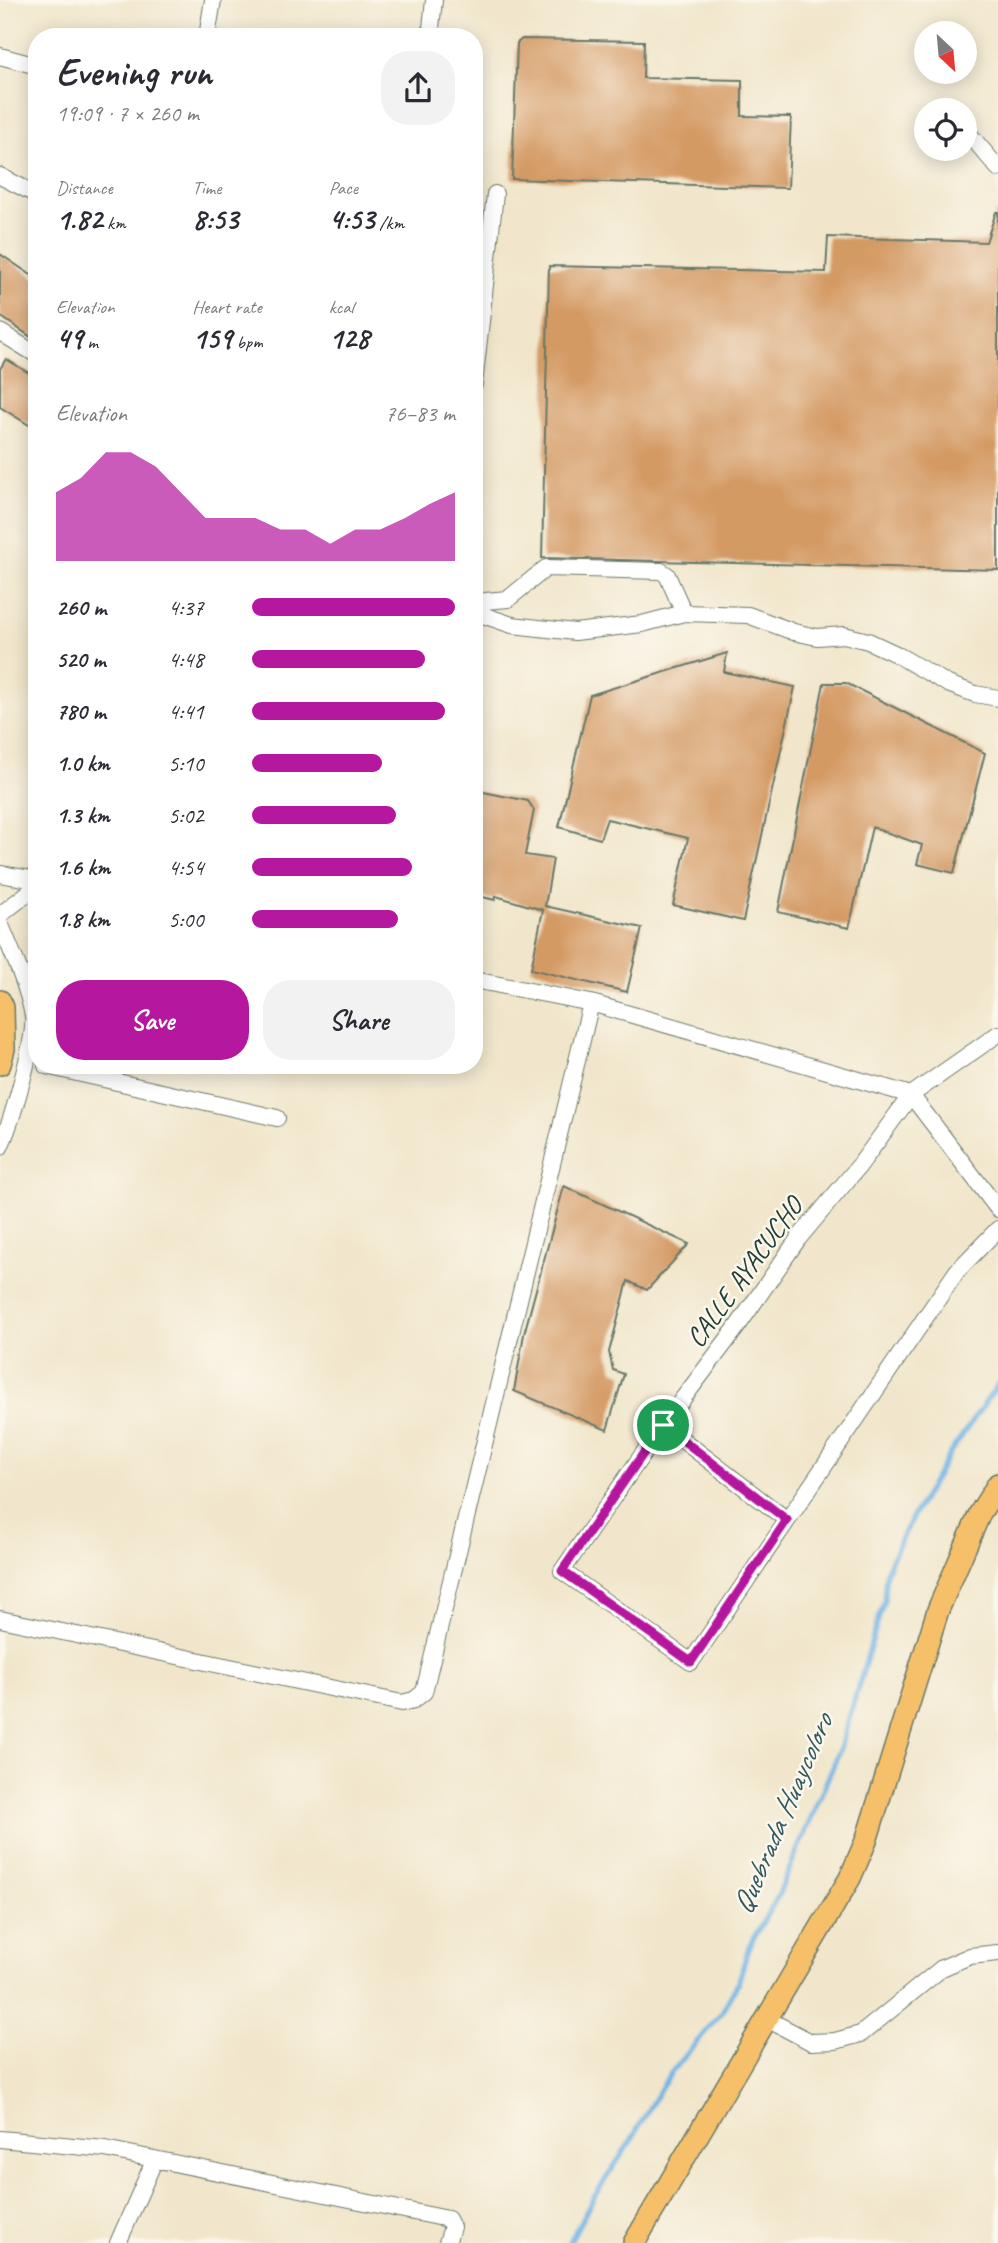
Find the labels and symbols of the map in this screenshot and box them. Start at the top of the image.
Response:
north arrow [914,21,976,84]
street label: CALLE AYACUCHO [678,1188,812,1354]
pin [633,1395,693,1455]
water label: Quebrada Huaycoloro [723,1705,842,1919]

